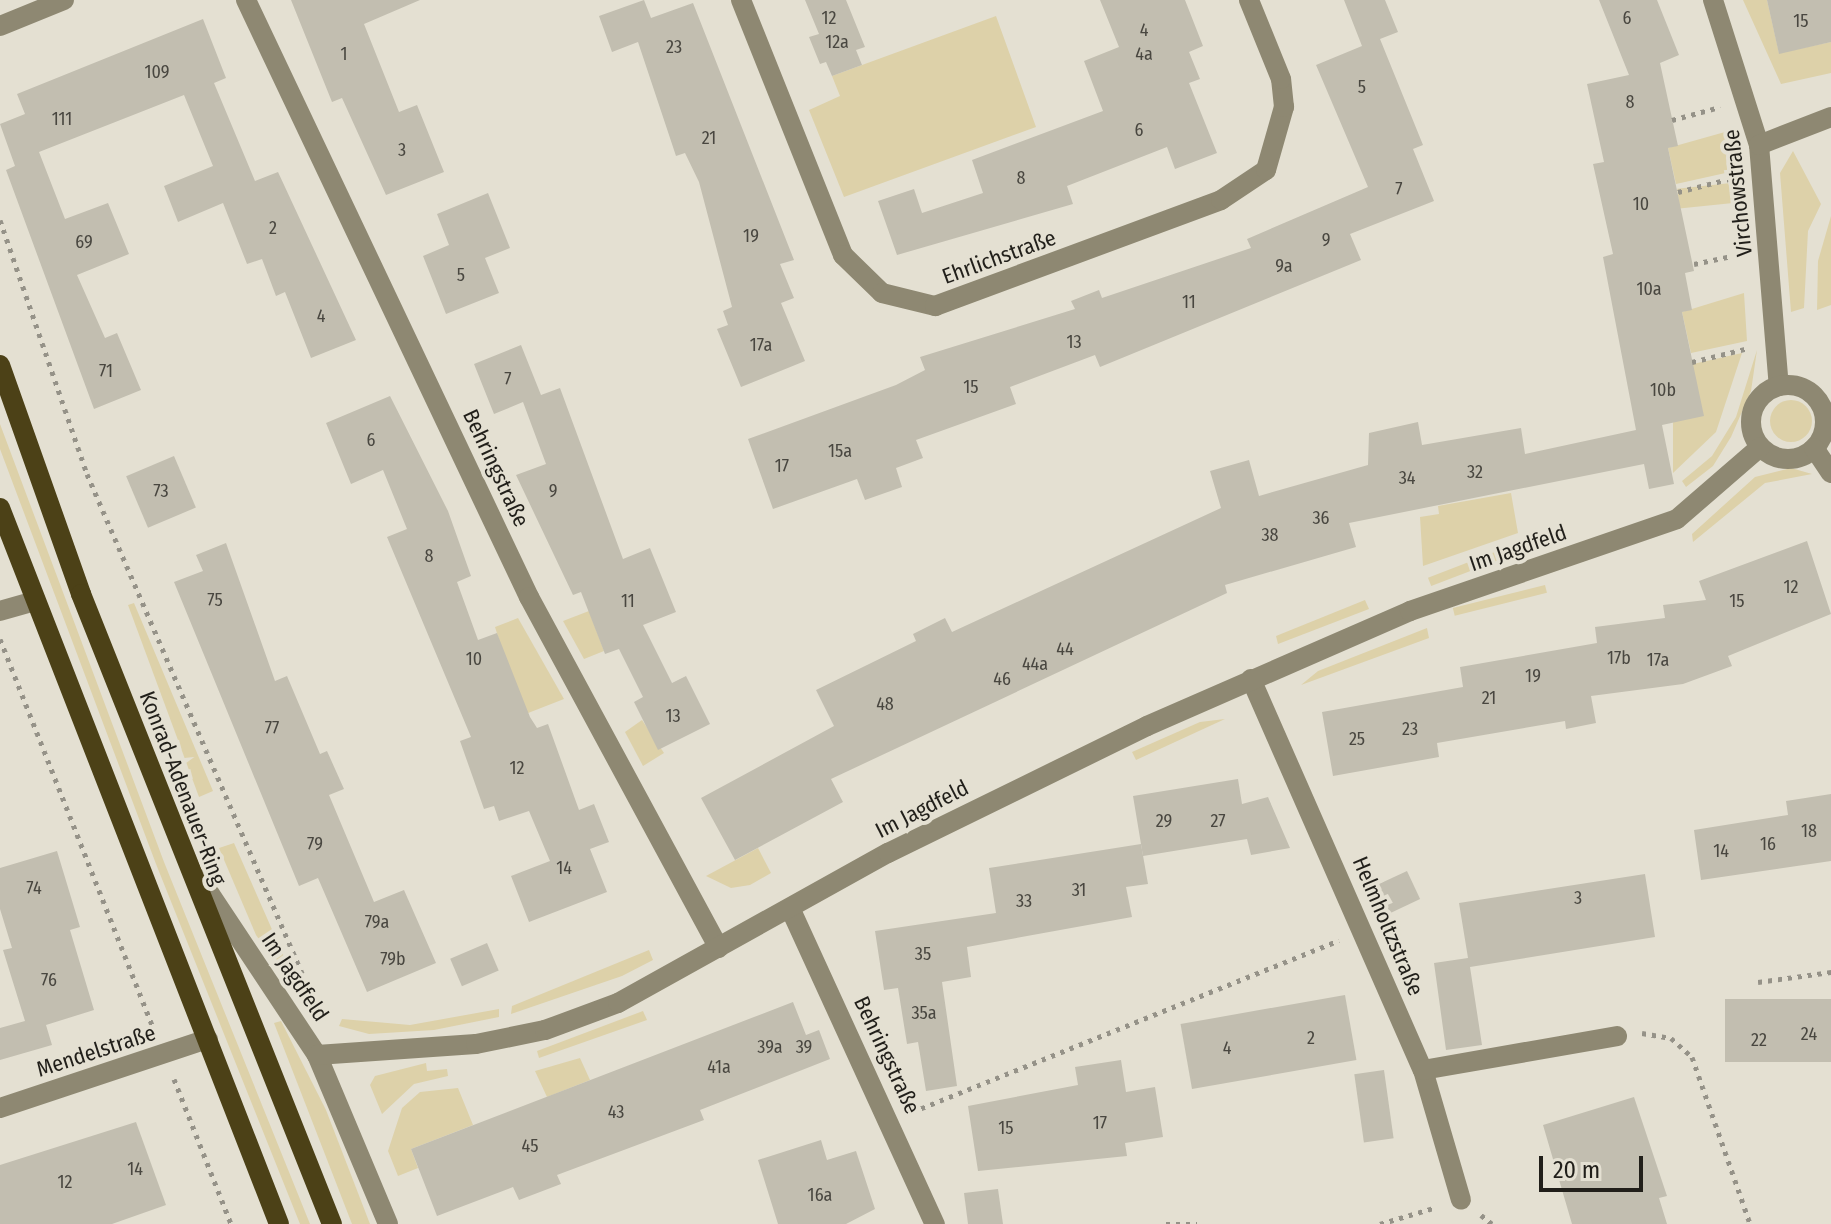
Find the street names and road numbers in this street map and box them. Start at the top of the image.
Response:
street label: Virchowstraße [1718,128,1758,258]
street label: Ehrlichstraße [939,224,1059,290]
street label: Behringstraße [457,405,535,531]
street label: Im Jagdfeld [1466,519,1570,577]
street label: Konrad-Adenauer-Ring [134,687,232,889]
street label: Im Jagdfeld [871,774,973,844]
street label: Helmholtzstraße [1347,852,1429,1000]
street label: Im Jagdfeld [256,928,334,1026]
street label: Behringstraße [848,992,926,1118]
street label: Mendelstraße [33,1019,159,1083]

